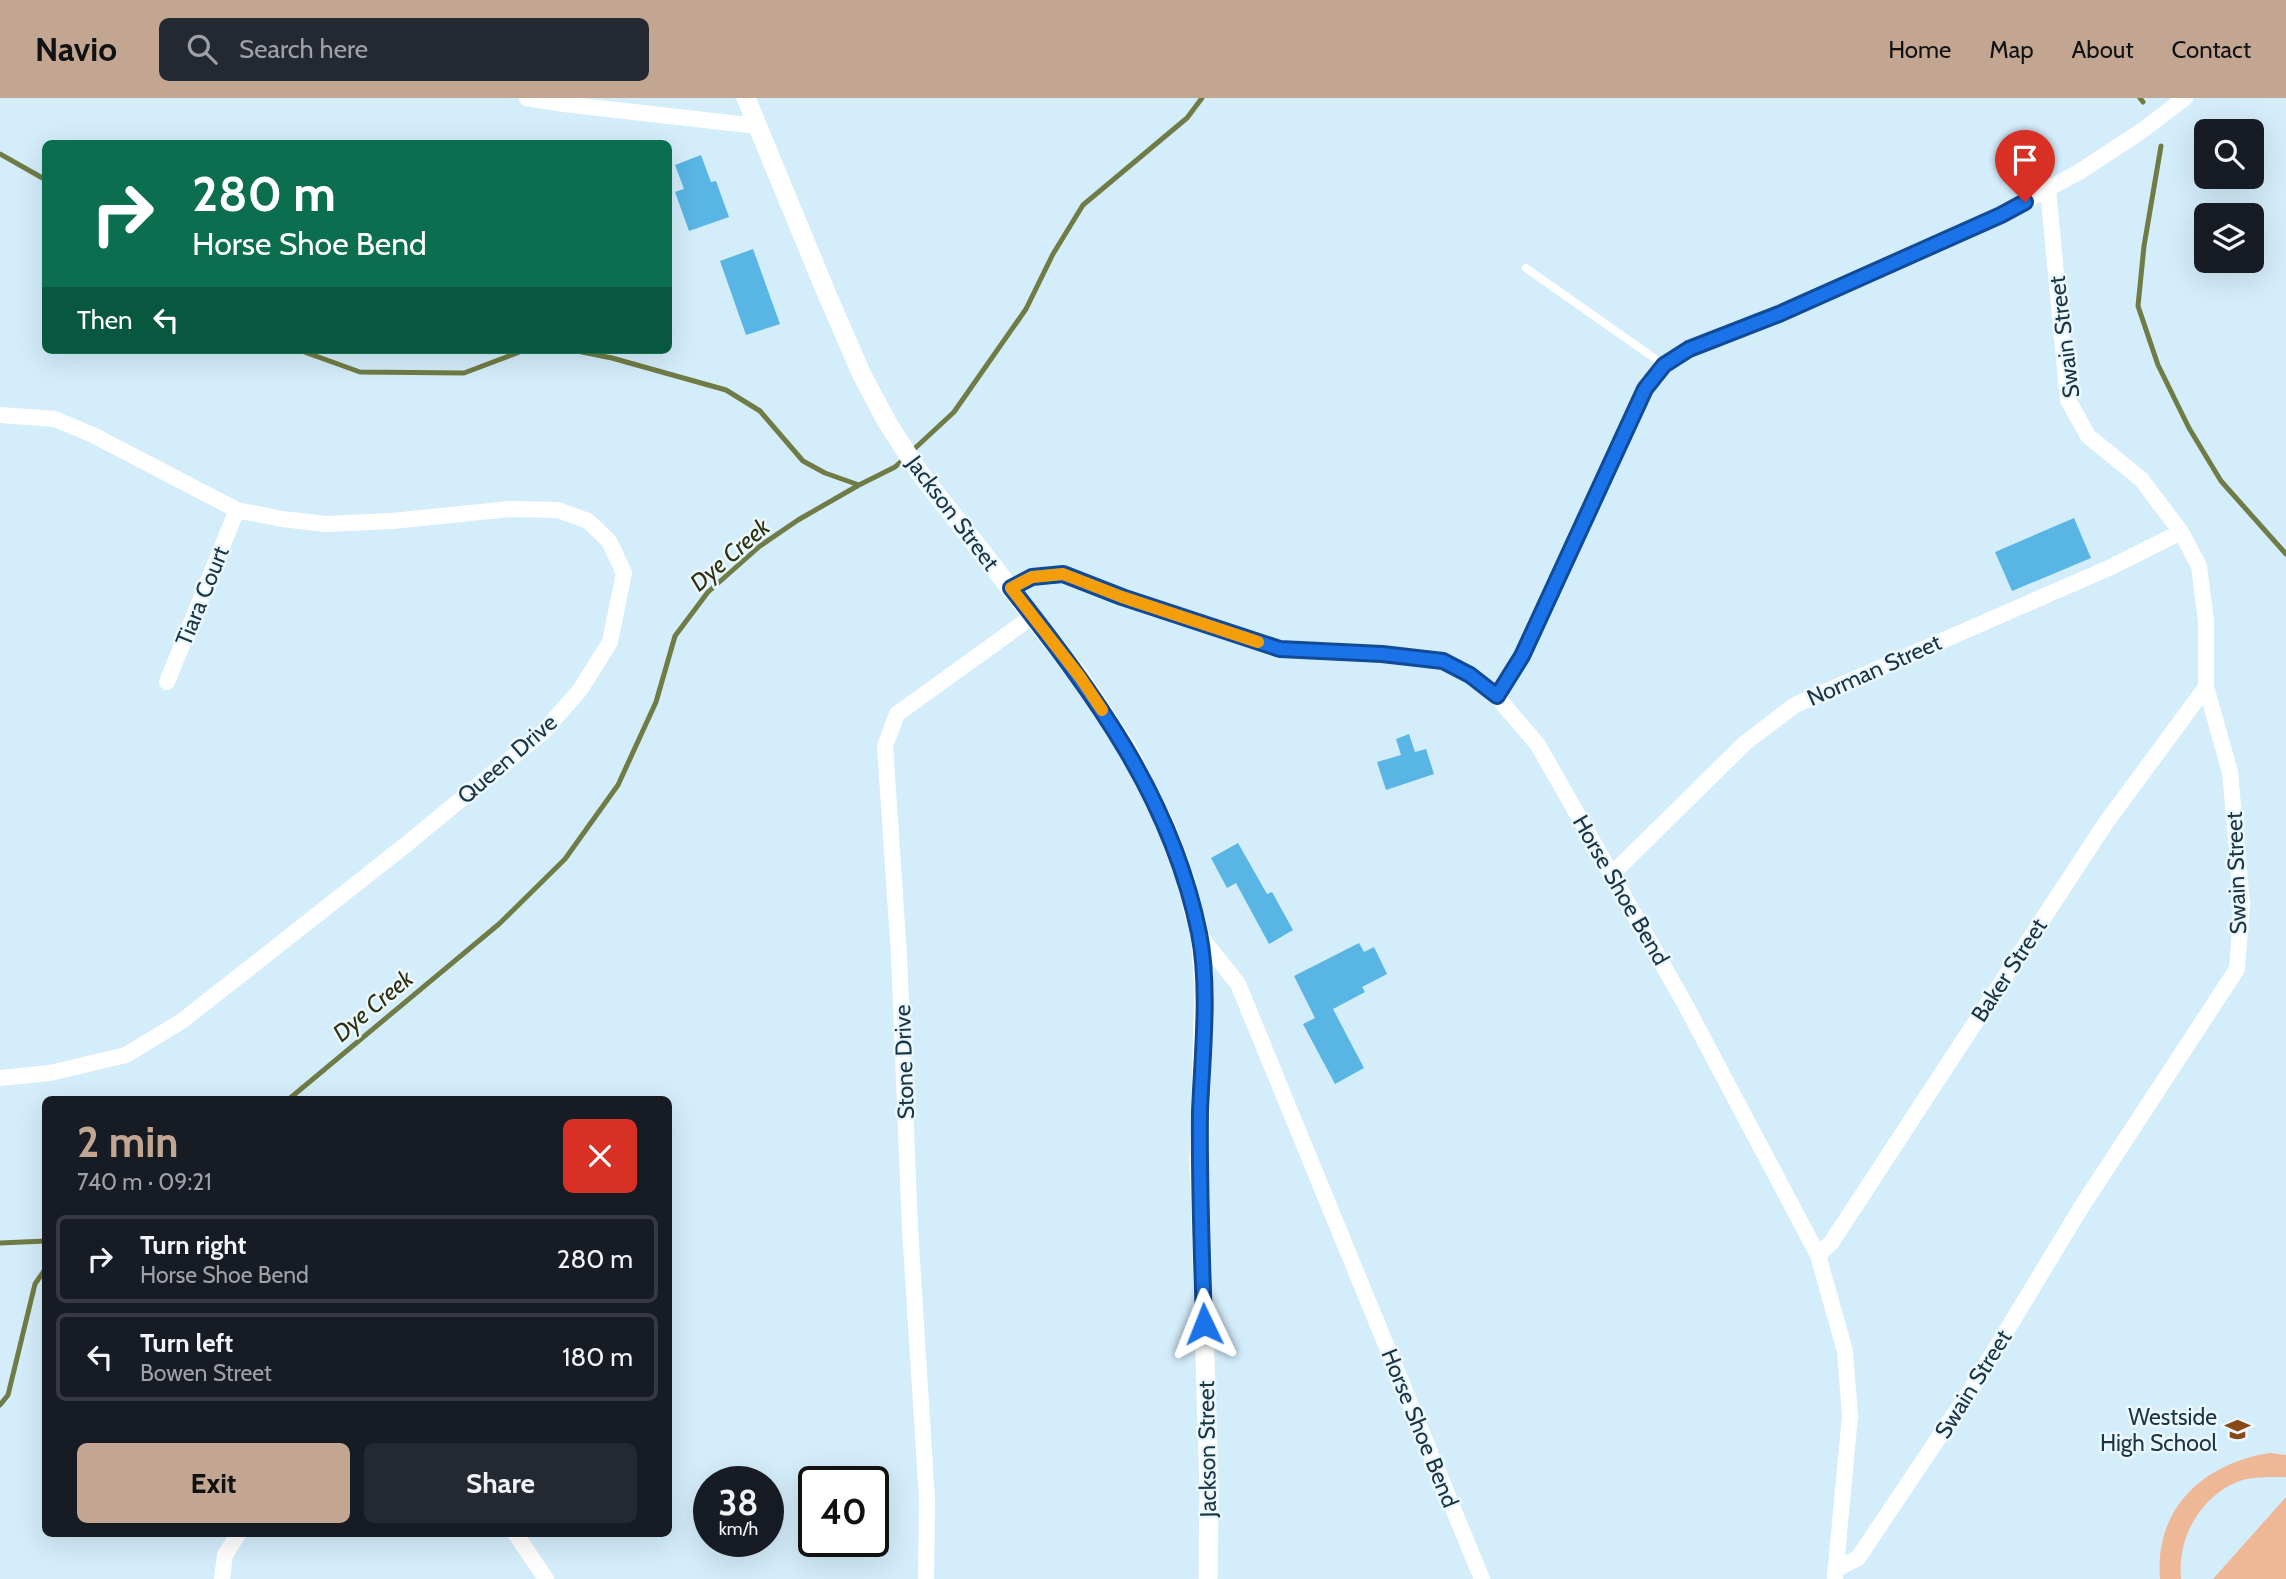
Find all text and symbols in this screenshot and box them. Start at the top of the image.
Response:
search box [159,18,649,81]
text: Navio [35,29,117,69]
icon: search [183,30,221,68]
text: Search here [239,33,368,65]
text: Home [1888,35,1951,64]
text: Map [1989,35,2034,64]
text: About [2072,35,2134,64]
text: Contact [2172,35,2251,64]
map controls [2194,119,2264,273]
button: search [2194,119,2264,189]
pin [1995,130,2055,202]
icon: arrive [2006,141,2044,179]
text: 280 m [192,164,336,223]
icon: right [77,168,168,259]
button: layers [2194,203,2264,273]
text: Horse Shoe Bend [192,224,427,263]
street label: Swain Street [2043,274,2085,400]
icon: left [147,301,185,339]
text: Then [77,304,133,336]
street label: Jackson Street [900,449,1005,576]
water label: Dye Creek [684,512,776,597]
street label: Tiara Court [169,542,235,650]
street label: Norman Street [1802,628,1946,712]
street label: Queen Drive [451,708,563,810]
street label: Horse Shoe Bend [1567,810,1675,970]
street label: Swain Street [2220,811,2252,935]
street label: Baker Street [1965,913,2053,1027]
water label: Dye Creek [327,963,419,1048]
street label: Stone Drive [888,1004,920,1120]
text: 2 min [77,1116,178,1168]
button: close [563,1119,637,1193]
text: 740 m · 09:21 [77,1168,212,1196]
text: Turn right [140,1229,246,1261]
icon: right [81,1240,119,1278]
text: 280 m [557,1243,633,1275]
text: Horse Shoe Bend [140,1261,309,1289]
position arrow [1167,1287,1241,1361]
street label: Swain Street [1929,1324,2018,1443]
text: Turn left [140,1327,233,1359]
icon: left [81,1338,119,1376]
text: 180 m [562,1341,633,1373]
street label: Horse Shoe Bend [1375,1345,1465,1511]
text: Bowen Street [140,1359,272,1387]
street label: Jackson Street [1192,1380,1222,1519]
place label: Westside High School [2100,1403,2218,1457]
school or university icon: Westside High School [2223,1416,2251,1444]
button: Exit [77,1443,350,1523]
button: Share [364,1443,637,1523]
speed limit sign: 40 [798,1466,889,1557]
text: 38 [718,1481,759,1524]
text: km/h [719,1518,758,1540]

